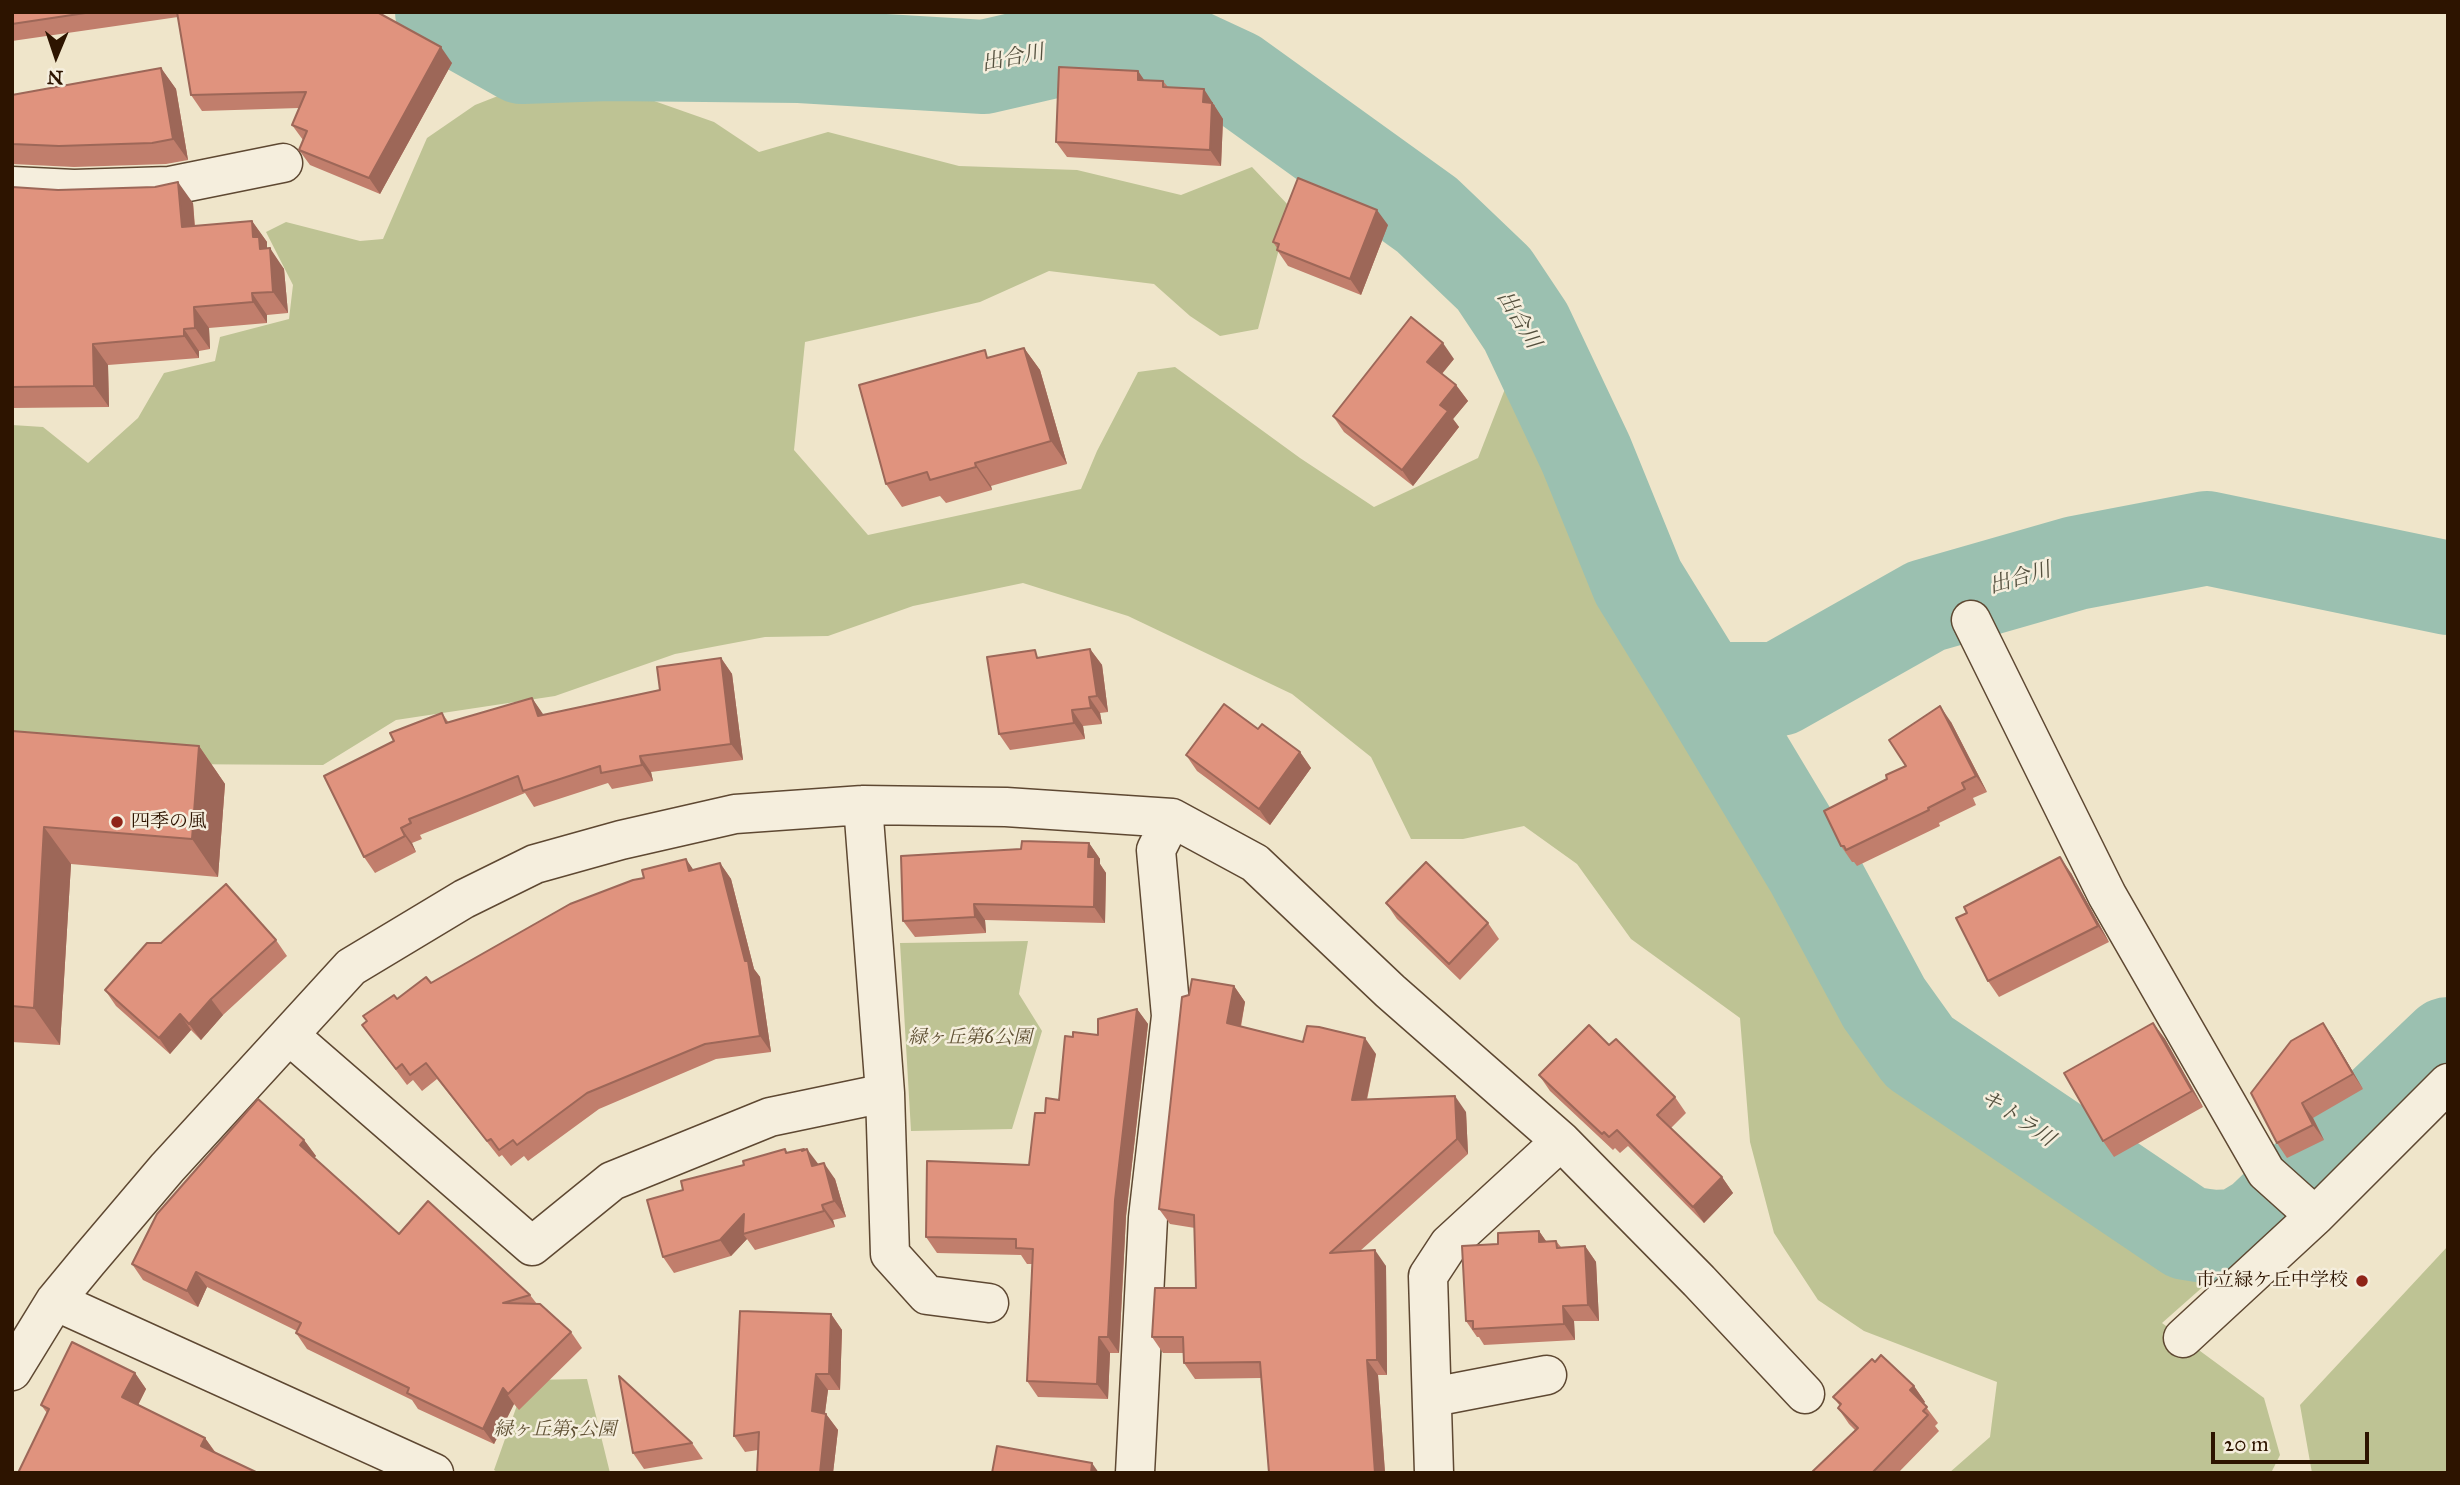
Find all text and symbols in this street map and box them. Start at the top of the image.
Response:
north arrow [21,21,91,91]
water label: 出合川 [980,41,1046,77]
text: N [47,66,64,89]
water label: 出合川 [1491,287,1545,353]
water label: 出合川 [1986,558,2054,600]
place label: 四季の風 [131,811,207,833]
marker: 四季の風 [109,814,125,830]
park label: 緑ヶ丘第6公園 [908,1027,1032,1049]
water label: キトラ川 [1975,1085,2059,1153]
place label: 市立緑ケ丘中学校 [2196,1270,2348,1292]
marker: 市立緑ケ丘中学校 [2354,1273,2370,1289]
scale bar [2215,1418,2372,1462]
park label: 緑ヶ丘第5公園 [494,1419,616,1441]
text: 20 m [2224,1431,2269,1457]

